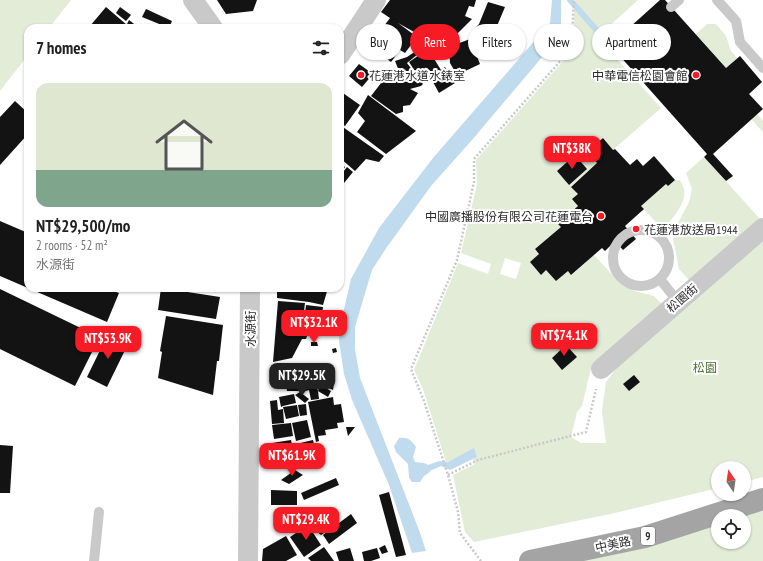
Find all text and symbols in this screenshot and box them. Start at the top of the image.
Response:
chip: Buy [356,24,402,60]
chip: Rent [410,24,460,60]
chip: Filters [468,24,526,60]
chip: New [534,24,584,60]
chip: Apartment [592,24,671,60]
text: 7 homes [36,37,87,59]
icon: filters [310,37,332,59]
place label: 花蓮港水道水錶室 [369,68,465,83]
place label: 中華電信松園會館 [592,68,688,83]
marker: 花蓮港水道水錶室 [356,70,366,80]
marker: 中華電信松園會館 [691,70,701,80]
icon: home [148,109,220,181]
pin: NT$38K [539,136,605,170]
text: NT$38K [553,140,591,157]
place label: 中國廣播股份有限公司花蓮電台 [425,209,593,224]
marker: 中國廣播股份有限公司花蓮電台 [596,211,606,221]
text: NT$29,500/mo [36,215,130,237]
place label: 花蓮港放送局1944 [644,222,738,237]
marker: 花蓮港放送局1944 [631,224,641,234]
text: 2 rooms · 52 m² [36,237,108,254]
text: 水源街 [36,256,75,273]
street label: 松園街 [663,281,701,315]
pin: NT$32.1K [273,310,355,344]
street label: 水源街 [243,311,258,347]
text: NT$32.1K [290,314,338,331]
pin: NT$74.1K [523,323,605,357]
pin: NT$53.9K [67,326,149,360]
text: NT$74.1K [540,327,588,344]
text: NT$53.9K [84,330,132,347]
park label: 松園 [693,360,717,375]
pin: NT$29.5K [261,363,343,397]
text: NT$29.5K [278,367,326,384]
pin: NT$61.9K [251,443,333,477]
text: NT$61.9K [268,447,316,464]
north arrow [711,461,751,501]
map controls [711,461,751,549]
pin: NT$29.4K [265,507,347,541]
button: locate [711,509,751,549]
text: NT$29.4K [282,511,330,528]
road number: 9 [641,527,655,545]
street label: 中美路 [594,533,632,555]

